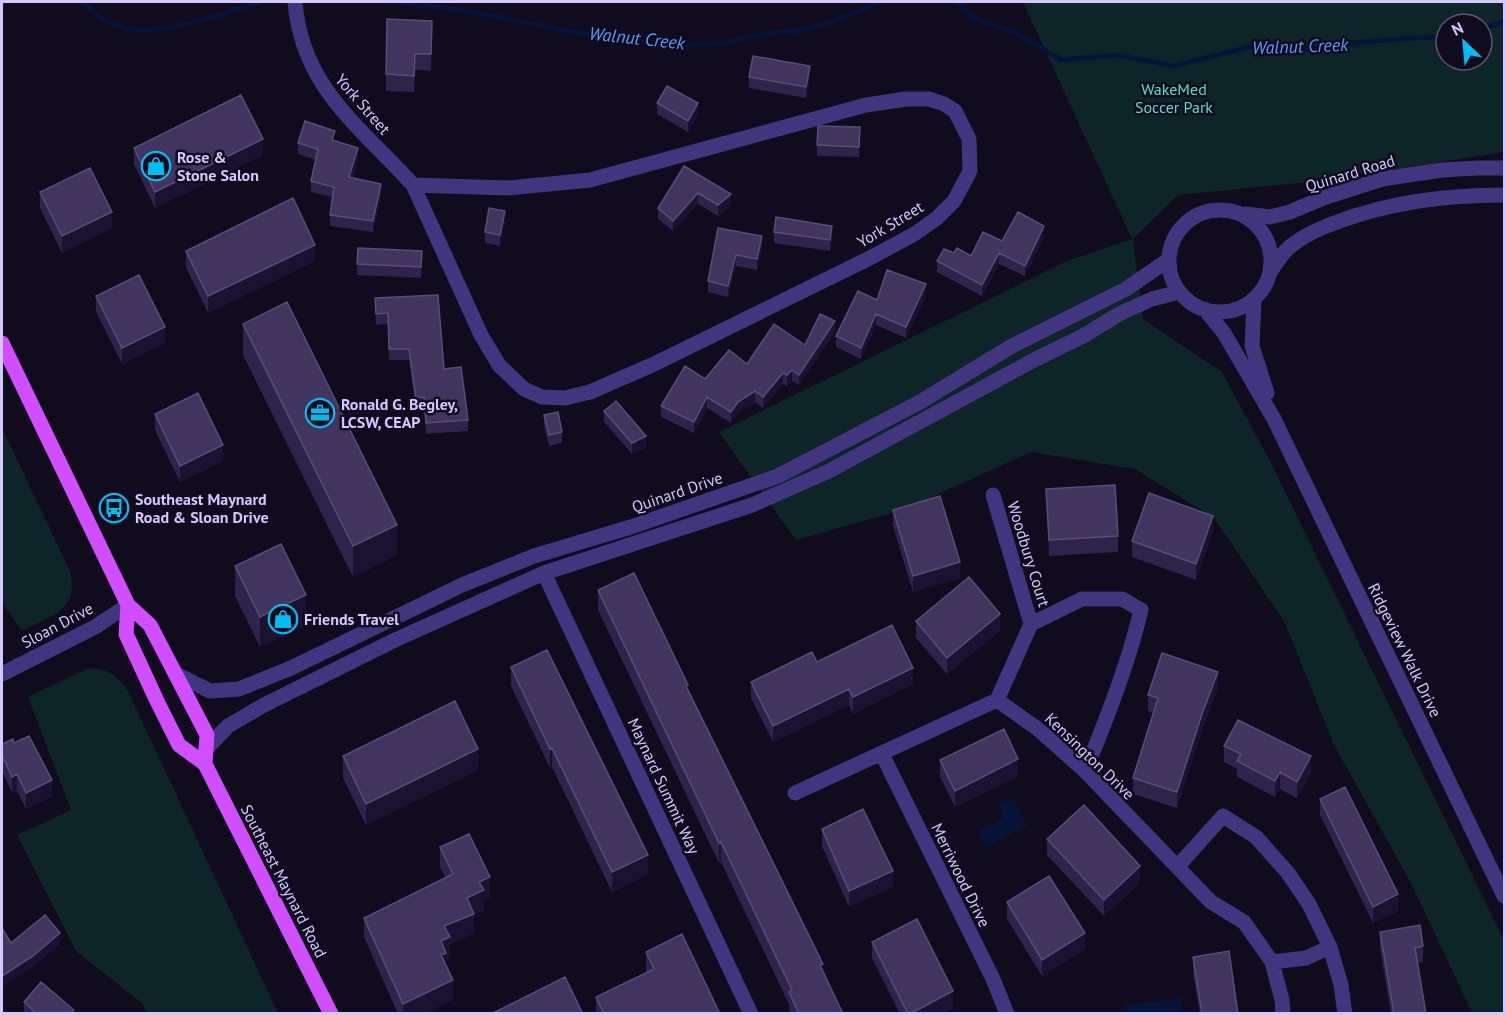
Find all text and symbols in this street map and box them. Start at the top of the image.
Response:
north arrow [1434,12,1494,72]
text: N [1448,17,1467,40]
water label: Walnut Creek [588,22,687,55]
water label: Walnut Creek [1252,33,1349,59]
street label: York Street [331,70,395,139]
park label: WakeMed Soccer Park [1135,79,1213,117]
place label: Rose & Stone Salon [177,147,259,185]
shop icon: Rose & Stone Salon [140,150,172,182]
street label: Quinard Road [1303,150,1397,196]
street label: York Street [853,196,927,252]
place label: Ronald G. Begley, LCSW, CEAP [341,394,458,432]
office icon: Ronald G. Begley, LCSW, CEAP [304,397,336,429]
street label: Quinard Drive [629,467,725,517]
place label: Southeast Maynard Road & Sloan Drive [135,489,269,527]
bus stop icon: Southeast Maynard Road & Sloan Drive [98,492,130,524]
street label: Woodbury Court [1003,499,1055,610]
street label: Ridgeview Walk Drive [1364,580,1446,720]
street label: Sloan Drive [18,598,96,652]
shop icon: Friends Travel [267,603,299,635]
place label: Friends Travel [304,609,399,629]
street label: Kensington Drive [1041,708,1139,804]
street label: Maynard Summit Way [624,715,705,858]
street label: Southeast Maynard Road [237,801,331,961]
street label: Merriwood Drive [927,820,995,930]

